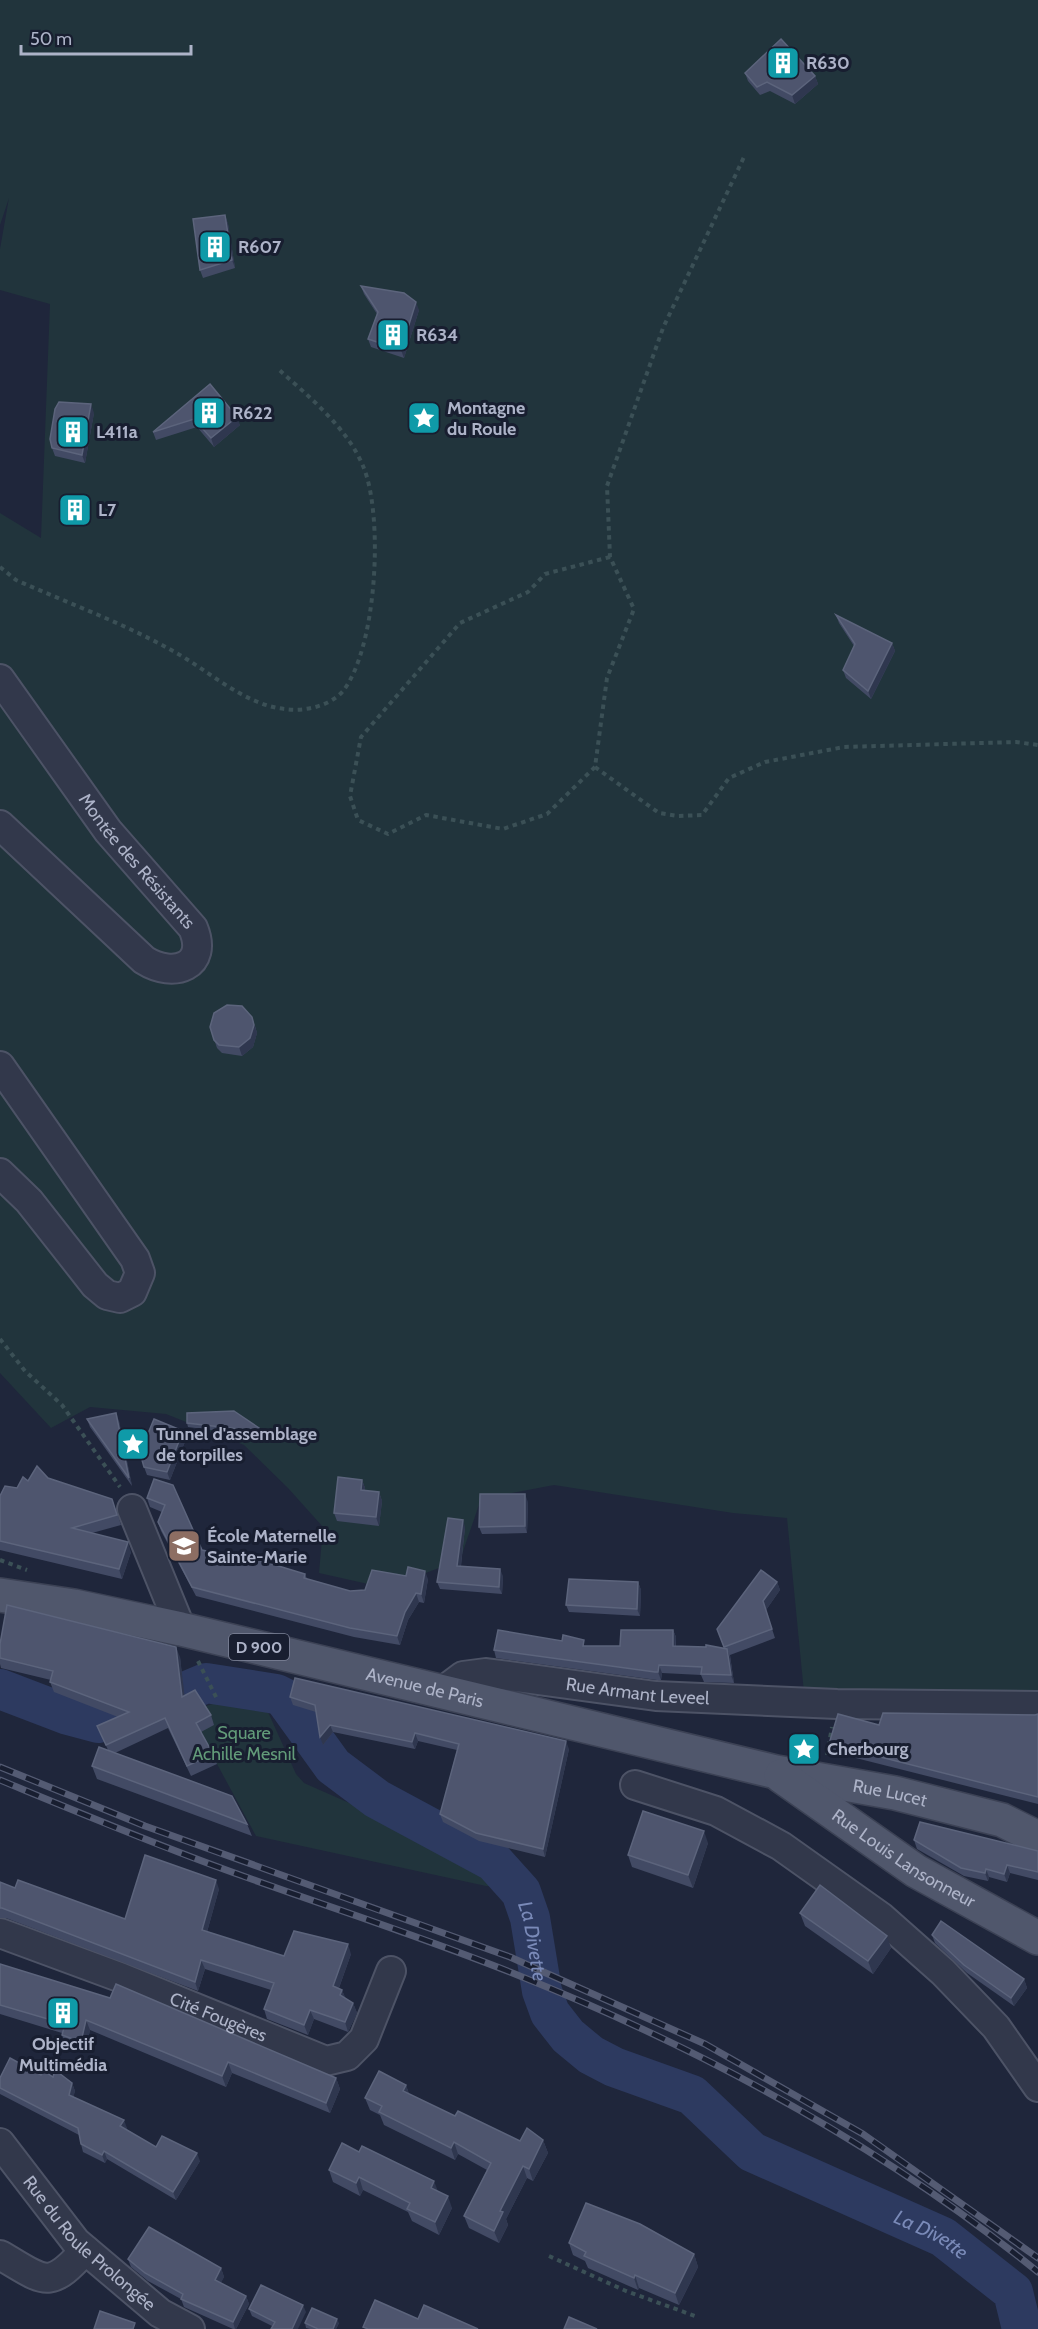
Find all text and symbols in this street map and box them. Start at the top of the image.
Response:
scale bar [21,18,190,56]
text: 50 m [30,28,72,50]
building icon: R630 [765,45,801,81]
place label: R630 [806,52,850,74]
building icon: R607 [197,229,233,265]
place label: R607 [238,236,282,258]
building icon: R634 [375,317,411,353]
place label: R634 [416,324,458,346]
building icon: R622 [191,395,227,431]
place label: Montagne du Roule [447,397,525,440]
place icon: Montagne du Roule [406,400,442,436]
place label: R622 [232,402,272,424]
building icon: L411a [55,414,91,450]
place label: L411a [96,421,138,443]
building icon: L7 [57,492,93,528]
place label: L7 [98,499,117,521]
street label: Montée des Résistants [74,789,200,933]
place label: Tunnel d'assemblage de torpilles [156,1423,317,1466]
place icon: Tunnel d'assemblage de torpilles [115,1426,151,1462]
place label: École Maternelle Sainte-Marie [207,1525,336,1568]
school or university icon: École Maternelle Sainte-Marie [166,1528,202,1564]
road number: D 900 [229,1634,289,1660]
street label: Avenue de Paris [364,1663,486,1712]
street label: Rue Armant Leveel [565,1673,710,1709]
park label: Square Achille Mesnil [192,1722,296,1765]
place icon: Cherbourg [786,1731,822,1767]
place label: Cherbourg [827,1738,908,1760]
street label: Rue Lucet [851,1775,929,1812]
street label: Rue Louis Lansonneur [828,1804,980,1913]
water label: La Divette [513,1898,552,1983]
street label: Cité Fougères [166,1988,270,2047]
building icon: Objectif Multimédia [45,1995,81,2031]
place label: Objectif Multimédia [19,2033,107,2076]
street label: Rue du Roule Prolongée [18,2172,160,2315]
water label: La Divette [890,2205,973,2264]

